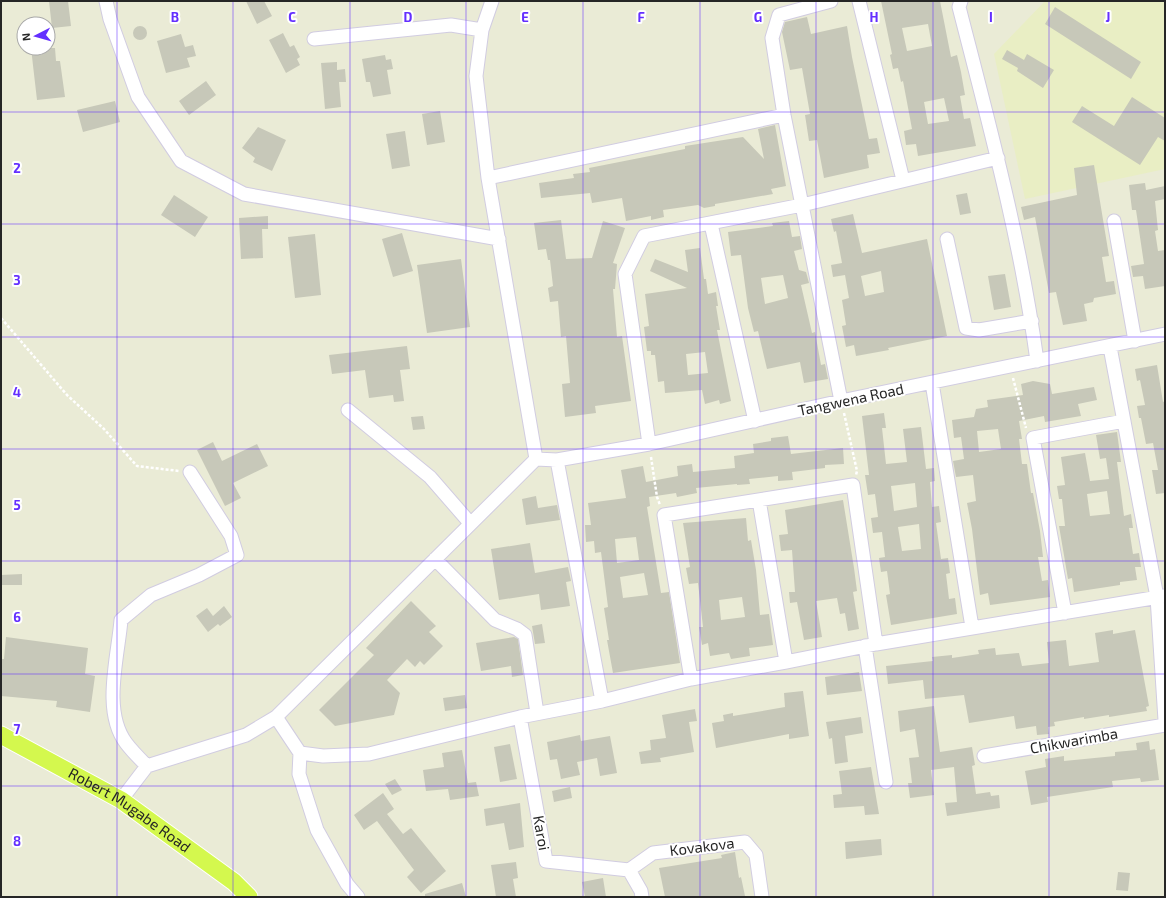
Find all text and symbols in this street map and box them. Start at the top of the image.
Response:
text: B [171,9,179,25]
text: C [288,9,296,25]
text: D [404,9,413,25]
text: E [521,9,529,25]
text: F [637,9,645,25]
text: G [754,9,762,25]
text: H [870,9,879,25]
text: I [989,9,993,25]
text: J [1106,9,1110,25]
north arrow [16,16,56,56]
text: N [19,32,32,42]
text: 2 [13,160,21,176]
text: 3 [13,272,21,288]
street label: Tangwena Road [796,379,905,419]
text: 4 [13,384,21,400]
text: 5 [13,497,21,513]
text: 6 [13,609,21,625]
text: 7 [14,721,21,737]
street label: Chikwarimba [1029,723,1119,757]
street label: Robert Mugabe Road [66,763,195,856]
street label: Karoi [530,814,554,852]
text: 8 [13,833,21,849]
street label: Kovakova [668,833,735,859]

